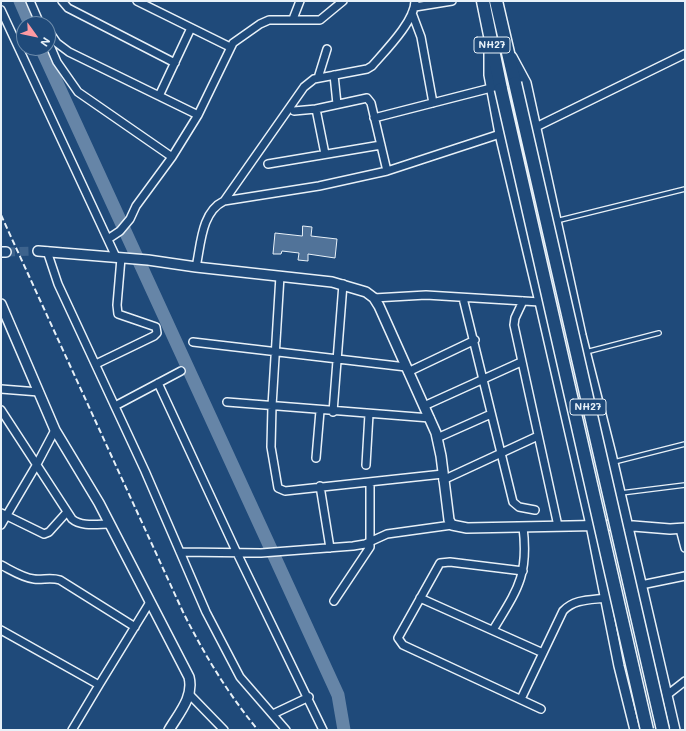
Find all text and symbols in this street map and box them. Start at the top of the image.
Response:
north arrow [16,16,56,56]
text: N [37,35,54,50]
road number: NH27 [474,37,510,53]
road number: NH27 [570,399,606,415]

